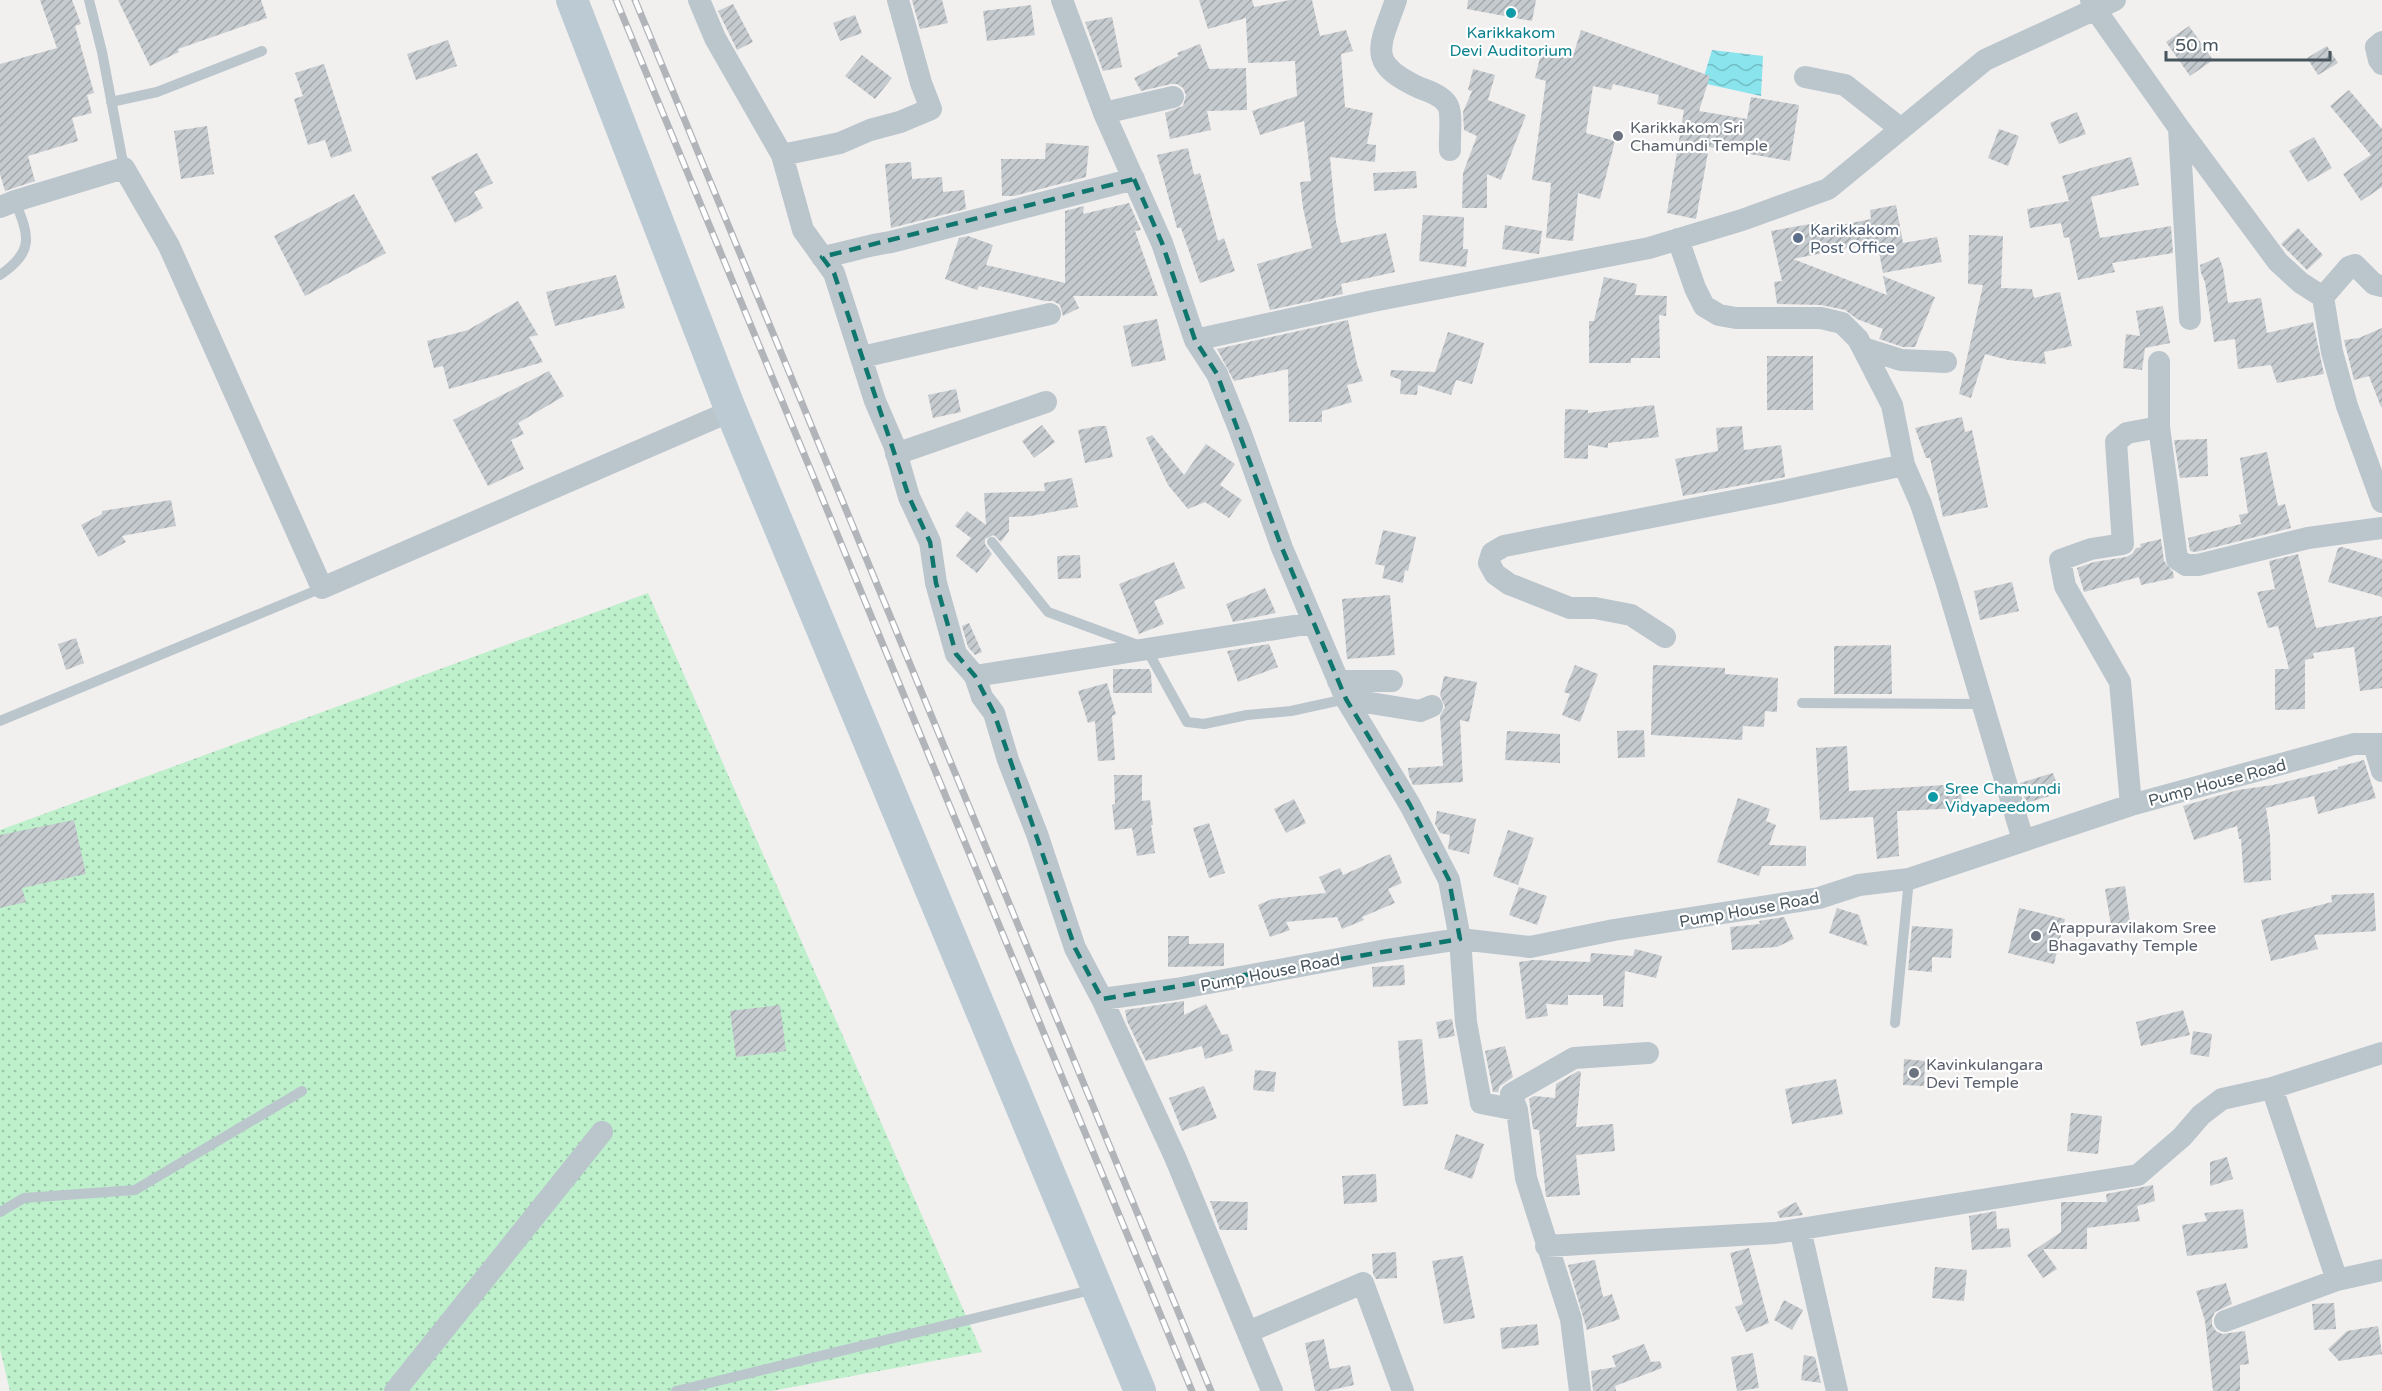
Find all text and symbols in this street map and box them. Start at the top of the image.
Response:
marker: Karikkakom Devi Auditorium [1504,6,1518,20]
place label: Karikkakom Devi Auditorium [1449,23,1573,61]
scale bar [2166,24,2330,62]
text: 50 m [2175,34,2219,56]
place label: Karikkakom Sri Chamundi Temple [1630,118,1768,156]
marker: Karikkakom Sri Chamundi Temple [1611,129,1625,143]
place label: Karikkakom Post Office [1810,220,1899,258]
marker: Karikkakom Post Office [1791,231,1805,245]
street label: Pump House Road [2146,755,2288,811]
place label: Sree Chamundi Vidyapeedom [1945,779,2061,817]
marker: Sree Chamundi Vidyapeedom [1926,790,1940,804]
street label: Pump House Road [1678,888,1821,932]
place label: Arappuravilakom Sree Bhagavathy Temple [2048,918,2216,956]
marker: Arappuravilakom Sree Bhagavathy Temple [2029,929,2043,943]
street label: Pump House Road [1199,950,1342,996]
place label: Kavinkulangara Devi Temple [1926,1055,2043,1093]
marker: Kavinkulangara Devi Temple [1907,1066,1921,1080]

